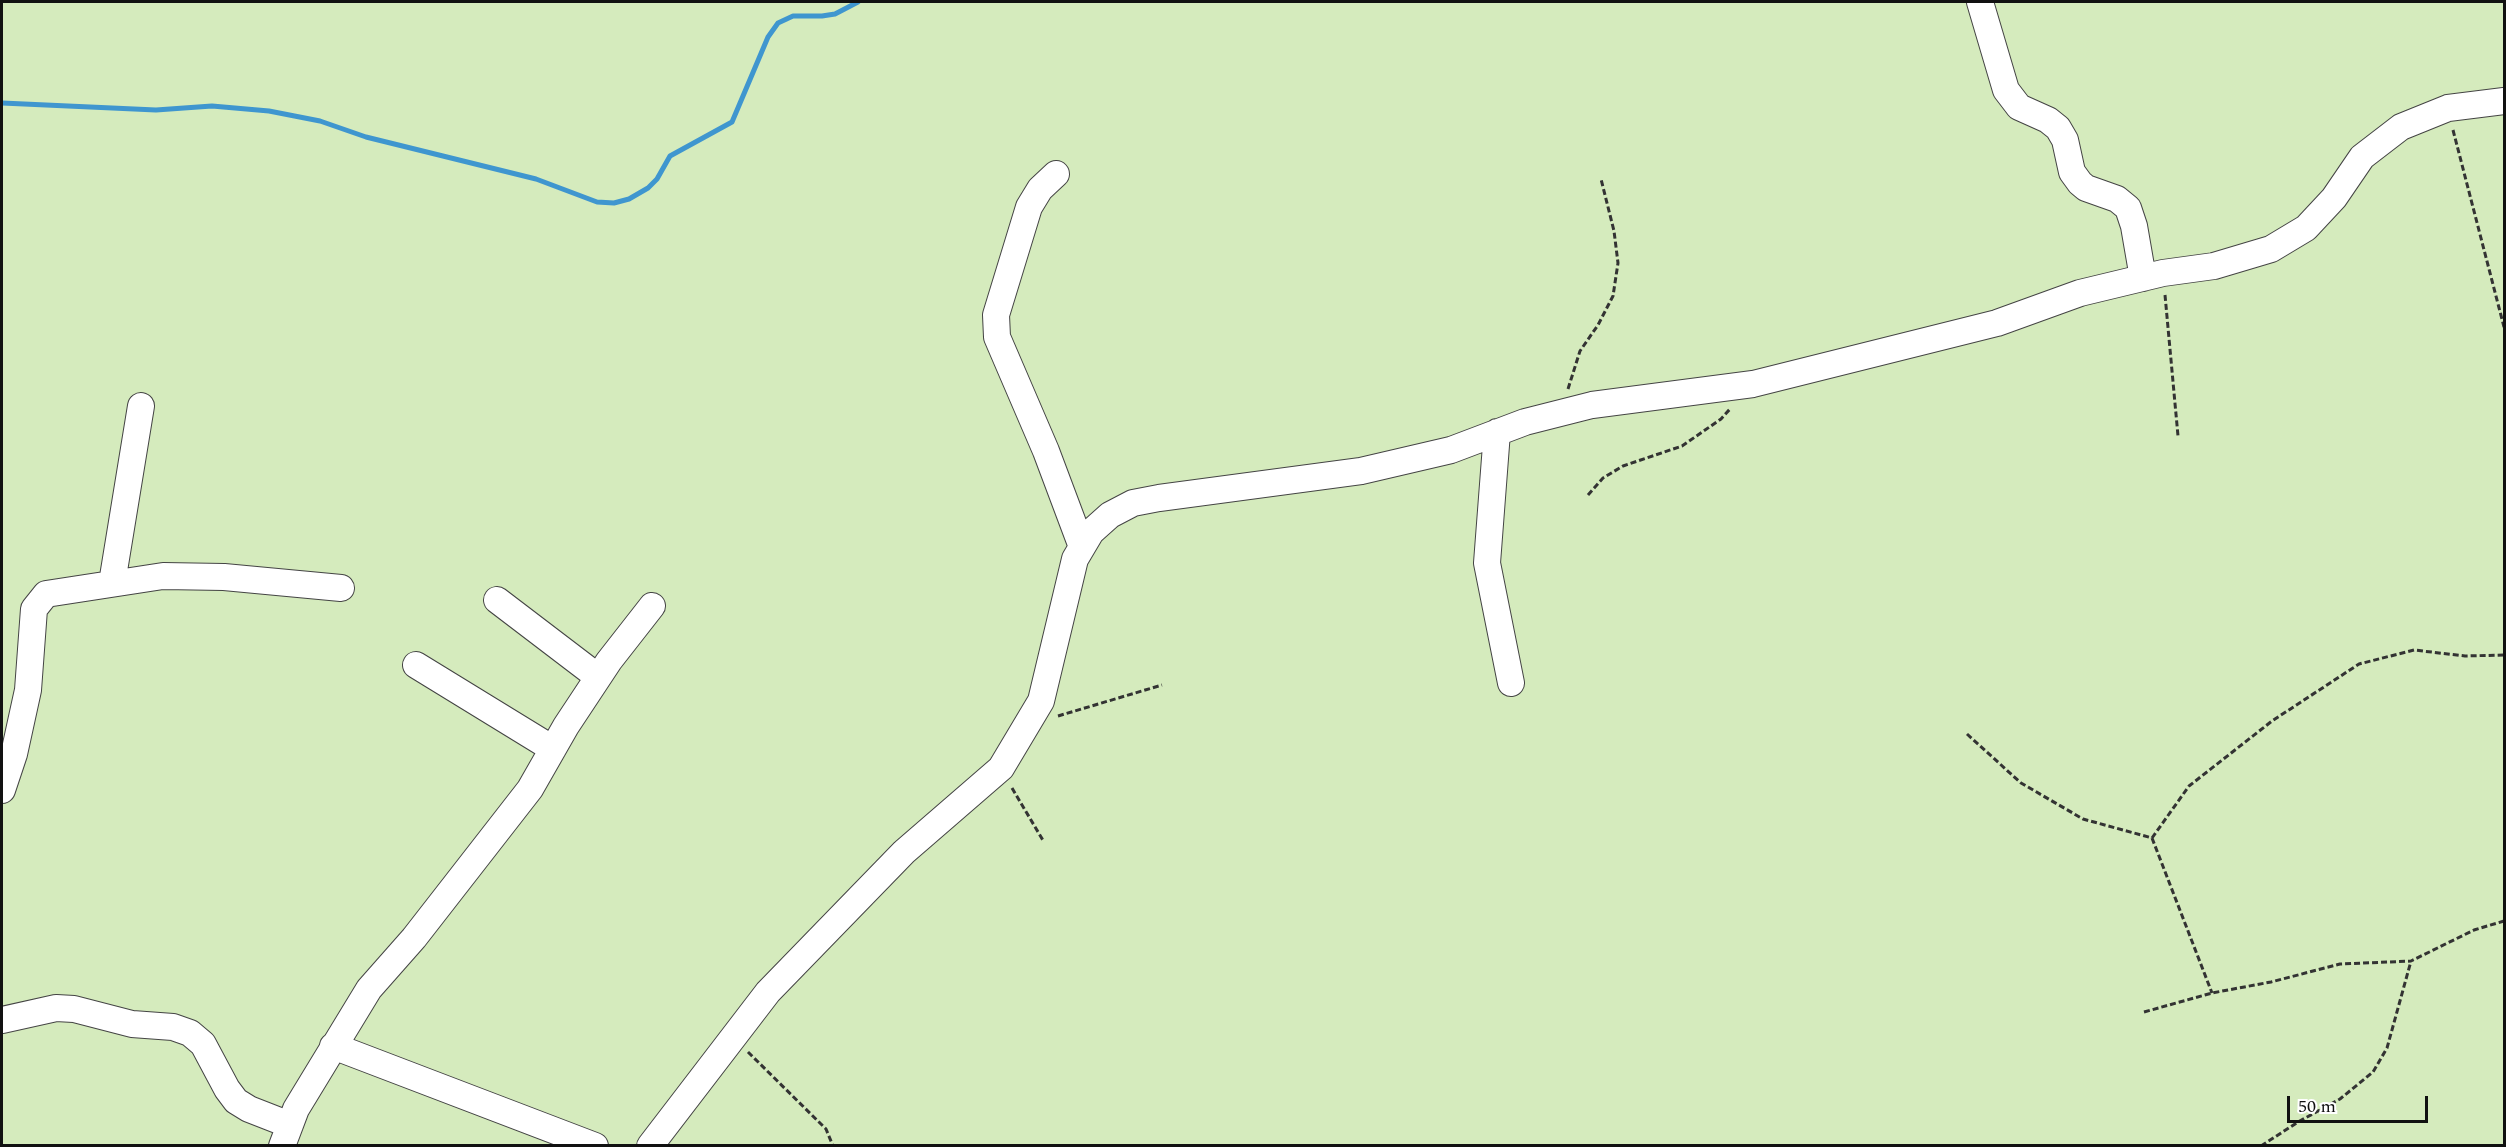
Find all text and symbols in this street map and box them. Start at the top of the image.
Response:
scale bar [2290,1084,2431,1122]
text: 50 m [2298,1093,2336,1120]

